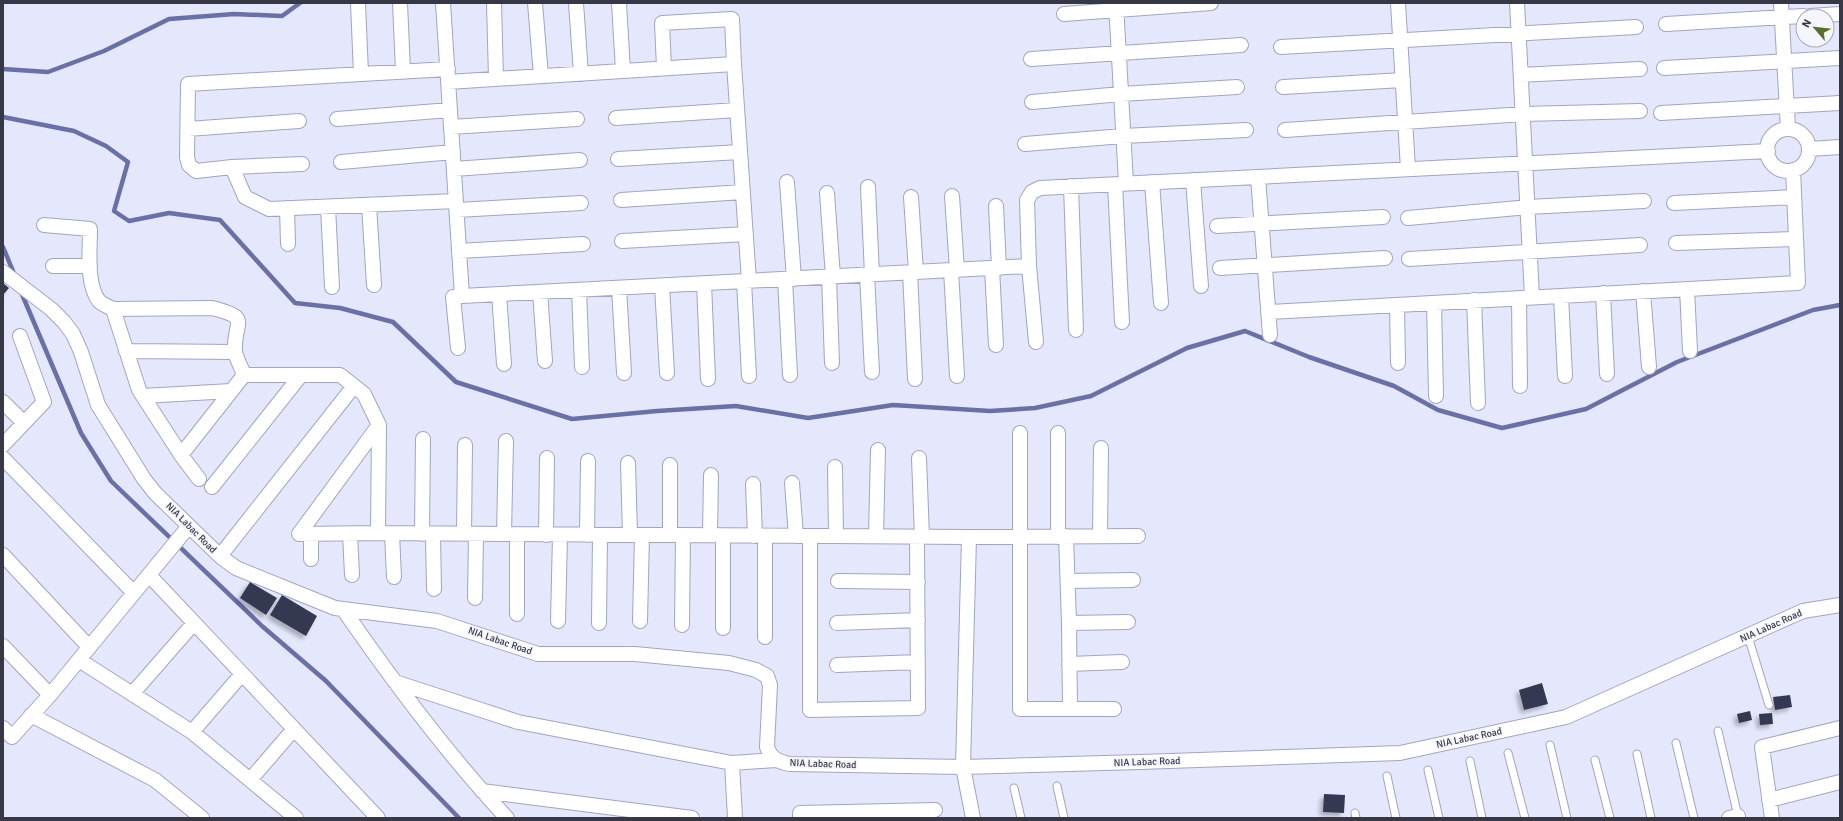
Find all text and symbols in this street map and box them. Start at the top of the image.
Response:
north arrow [1795,8,1835,48]
text: N [1799,17,1814,30]
street label: NIA Labac Road [163,500,219,556]
street label: NIA Labac Road [1738,607,1804,645]
street label: NIA Labac Road [466,624,534,658]
street label: NIA Labac Road [1435,725,1503,751]
street label: NIA Labac Road [1113,755,1181,769]
street label: NIA Labac Road [789,757,857,771]

